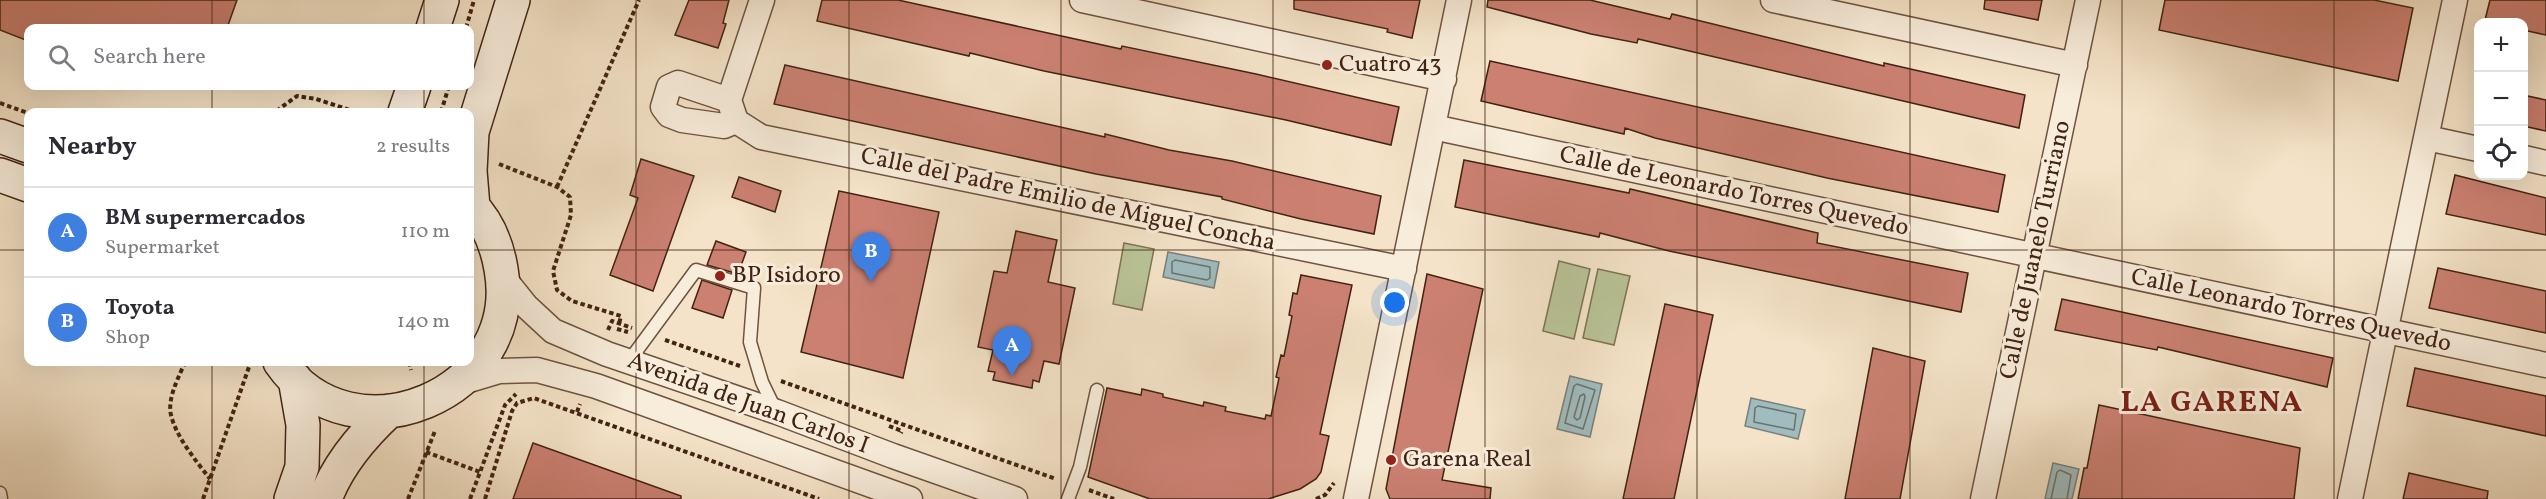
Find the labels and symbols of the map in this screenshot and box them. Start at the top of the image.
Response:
place label: Cuatro 43 [1339,48,1442,82]
marker: Cuatro 43 [1320,58,1334,72]
street label: Calle de Juanelo Turriano [1992,117,2080,383]
street label: Calle de Leonardo Torres Quevedo [1556,138,1912,246]
street label: Calle del Padre Emilio de Miguel Concha [858,139,1278,261]
pin: B [852,232,890,282]
place label: BP Isidoro [732,259,841,293]
street label: Calle Leonardo Torres Quevedo [2128,260,2454,362]
marker: BP Isidoro [713,269,727,283]
your location [1380,288,1409,317]
pin: A [992,326,1032,376]
street label: Avenida de Juan Carlos I [623,344,873,464]
district label: LA GARENA [2120,382,2304,424]
place label: Garena Real [1403,443,1531,477]
marker: Garena Real [1384,453,1398,467]

